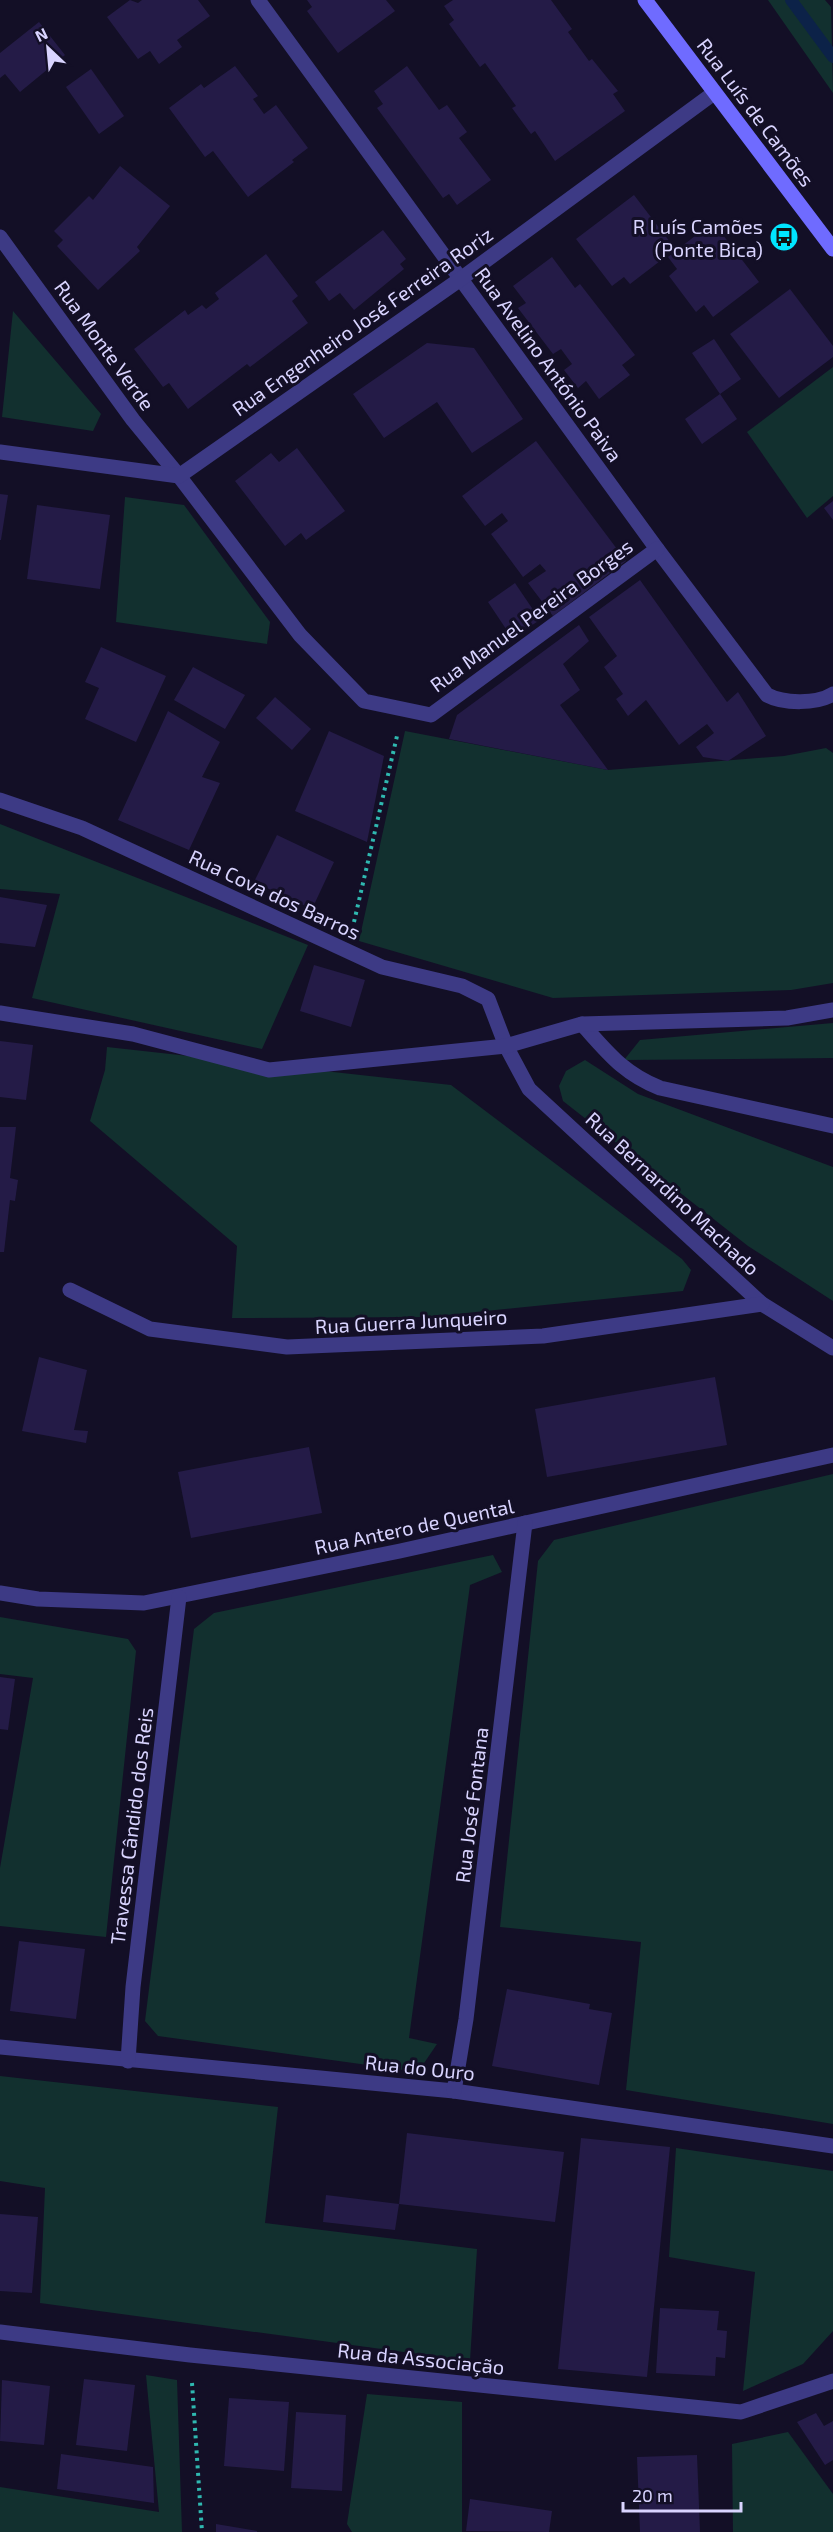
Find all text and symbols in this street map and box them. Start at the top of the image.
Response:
north arrow [18,18,78,78]
text: N [32,23,51,45]
street label: Rua Luís de Camões [692,33,820,191]
place label: R Luís Camões (Ponte Bica) [633,214,763,261]
bus stop icon: R Luís Camões (Ponte Bica) [768,221,800,253]
street label: Rua Engenheiro José Ferreira Roriz [227,222,497,420]
street label: Rua Avelino António Paiva [470,262,628,466]
street label: Rua Monte Verde [50,276,160,414]
street label: Rua Manuel Pereira Borges [425,533,637,697]
street label: Rua Cova dos Barros [186,844,364,944]
street label: Rua Bernardino Machado [581,1106,765,1280]
street label: Rua Guerra Junqueiro [314,1304,508,1338]
street label: Rua Antero de Quental [312,1493,516,1559]
street label: Travessa Cândido dos Reis [105,1706,157,1946]
street label: Rua José Fontana [450,1726,492,1884]
street label: Rua do Ouro [364,2049,476,2085]
street label: Rua da Associação [336,2337,506,2380]
scale bar [623,2475,742,2513]
text: 20 m [632,2484,673,2506]

